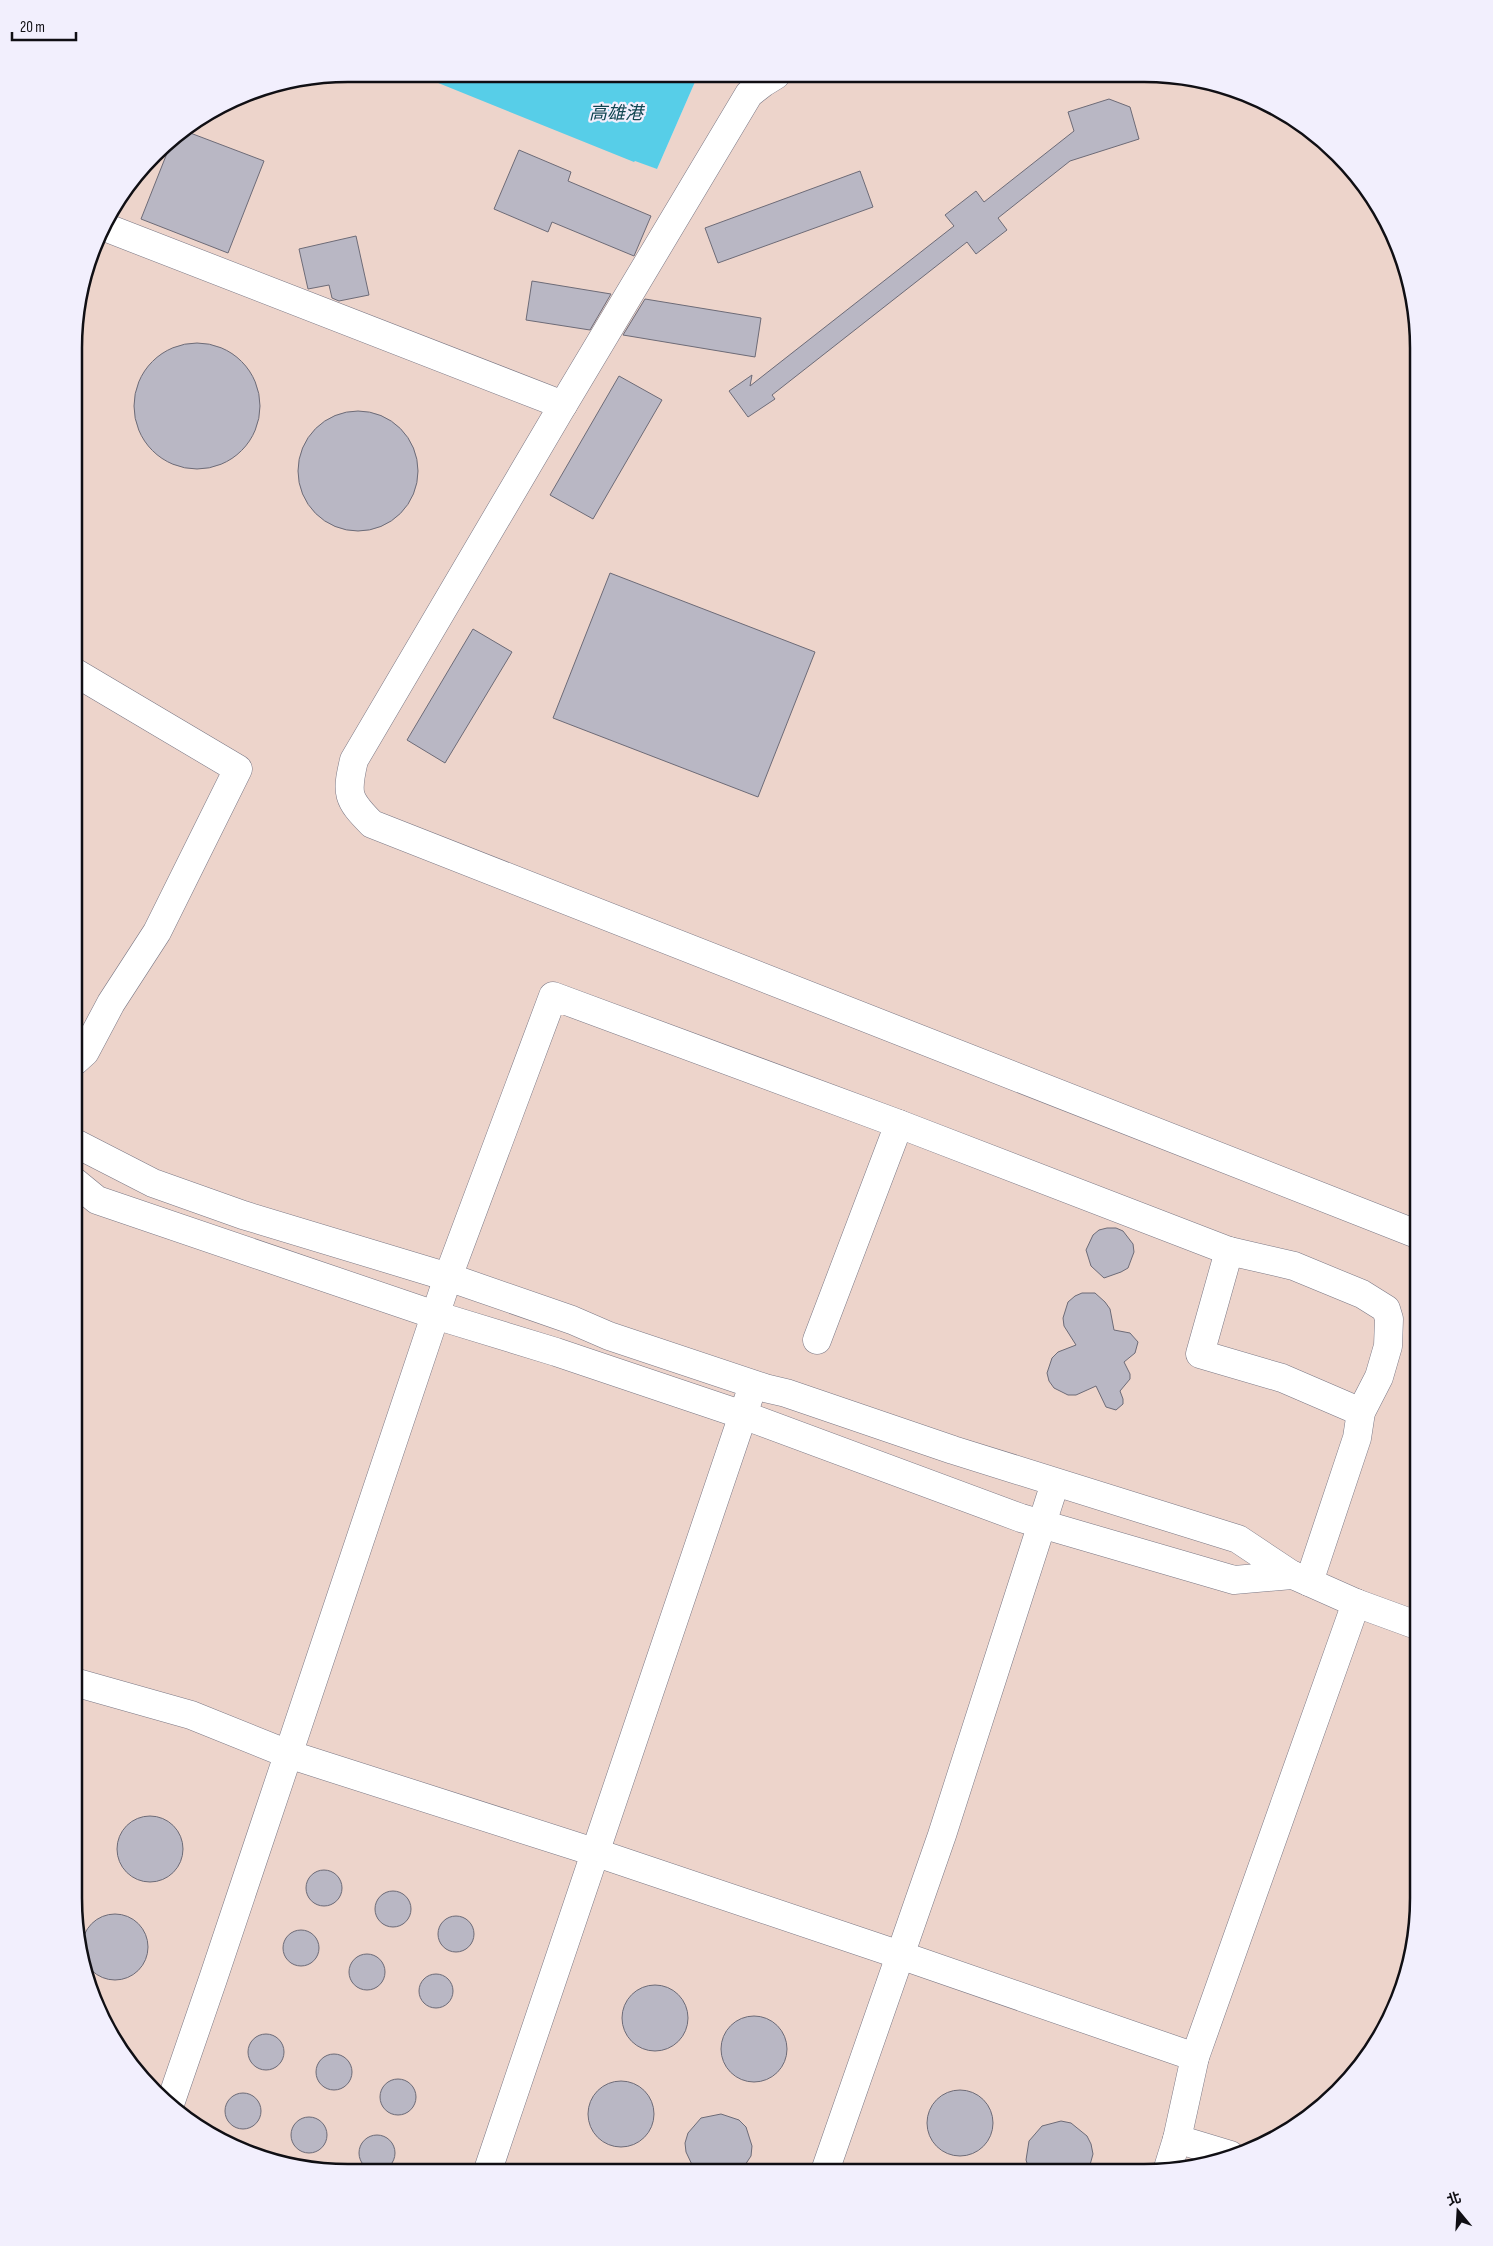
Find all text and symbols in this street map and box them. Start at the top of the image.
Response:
scale bar [12,10,76,42]
text: 20 m [20,18,45,37]
water label: 高雄港 [589,103,646,124]
north arrow [1433,2186,1483,2236]
text: 北 [1445,2189,1463,2209]

